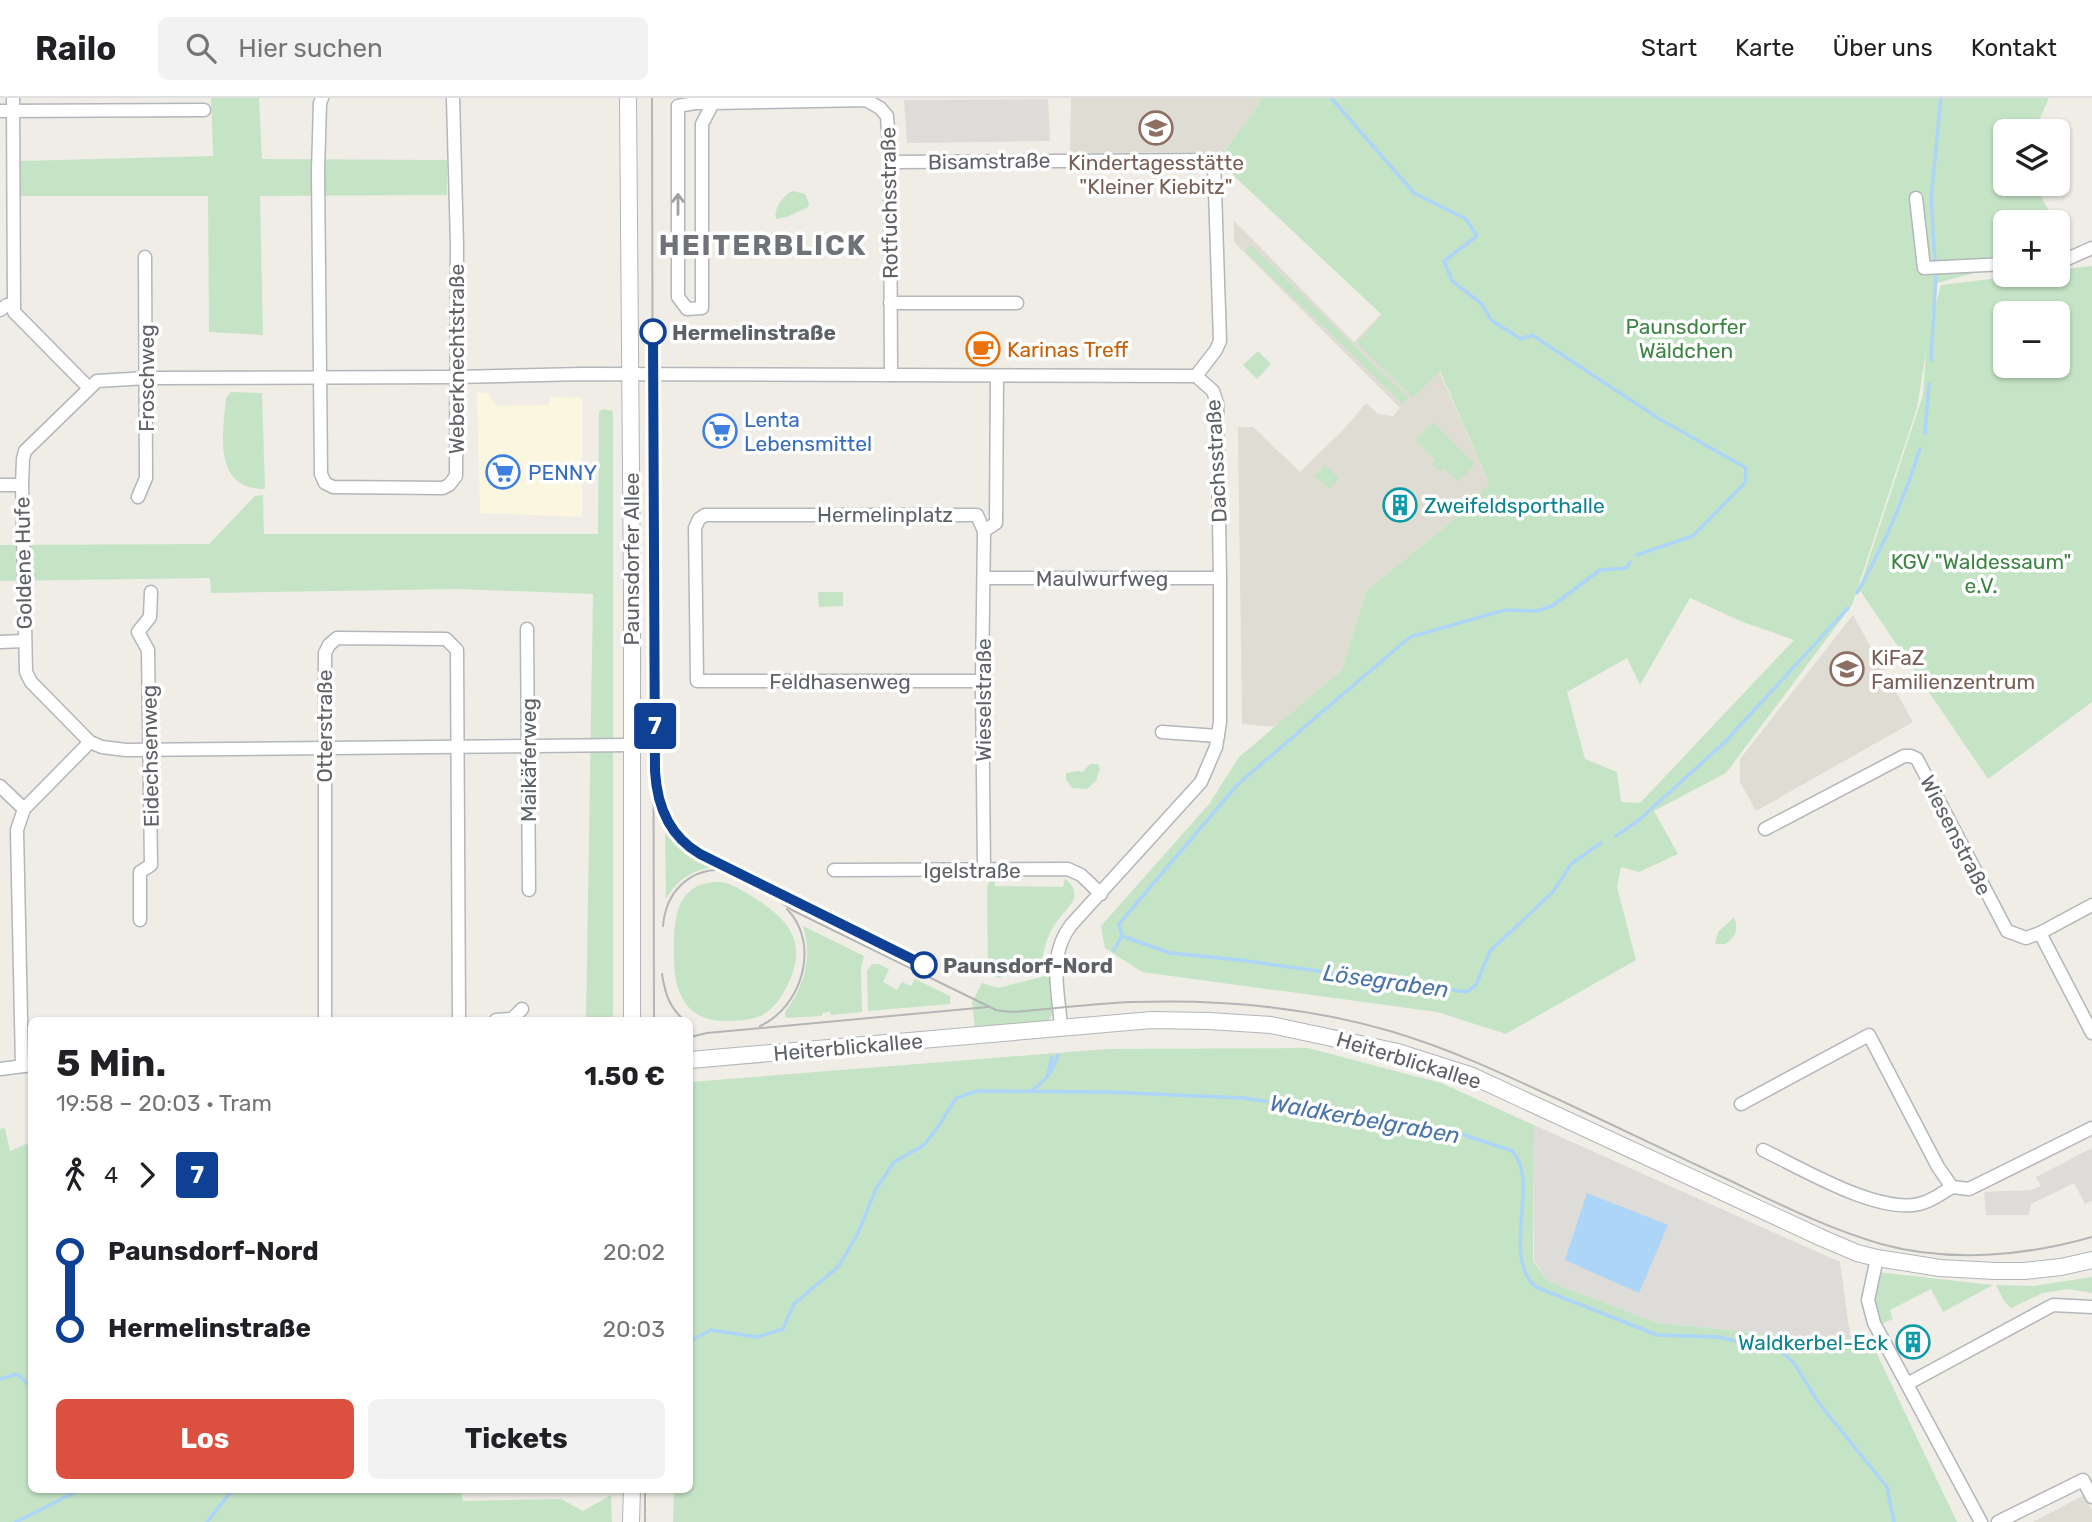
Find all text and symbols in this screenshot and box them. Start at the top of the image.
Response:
search box [158,17,648,80]
text: Railo [35,29,116,68]
icon: search [182,29,220,67]
text: Hier suchen [238,33,383,64]
text: Start [1641,34,1697,62]
text: Karte [1735,34,1795,62]
text: Über uns [1833,34,1933,62]
text: Kontakt [1971,34,2057,62]
school or university icon: Kindertagesstätte "Kleiner Kiebitz" [1137,109,1175,147]
map controls [1993,119,2070,378]
button: layers [1993,119,2070,196]
street label: Rotfuchsstraße [875,127,903,279]
street label: Bisamstraße [928,147,1050,175]
place label: Kindertagesstätte "Kleiner Kiebitz" [1068,150,1244,199]
one-way arrow [671,193,685,216]
button: + [1993,210,2070,287]
district label: HEITERBLICK [659,229,867,262]
street label: Weberknechtstraße [444,264,469,454]
button: − [1993,301,2070,378]
park label: Paunsdorfer Wäldchen [1625,314,1747,363]
marker: Hermelinstraße [640,319,666,345]
place label: Hermelinstraße [672,320,836,345]
street label: Froschweg [134,324,159,432]
cafe icon: Karinas Treff [964,330,1002,368]
place label: Karinas Treff [1007,337,1129,362]
street label: Dachsstraße [1200,399,1232,523]
place label: Lenta Lebensmittel [744,407,872,456]
supermarket icon: Lenta Lebensmittel [701,412,739,450]
supermarket icon: PENNY [484,453,522,491]
place label: PENNY [528,460,597,485]
street label: Paunsdorfer Allee [619,472,644,646]
building icon: Zweifeldsporthalle [1381,486,1419,524]
place label: Zweifeldsporthalle [1424,493,1605,518]
street label: Goldene Hufe [9,496,37,630]
street label: Hermelinplatz [817,502,953,527]
park label: KGV "Waldessaum" e.V. [1891,549,2071,598]
street label: Maulwurfweg [1036,566,1168,591]
street label: Wieselstraße [971,638,996,762]
place label: KiFaZ Familienzentrum [1871,645,2035,694]
school or university icon: KiFaZ Familienzentrum [1828,650,1866,688]
street label: Feldhasenweg [769,669,911,694]
street label: Otterstraße [312,670,337,782]
street label: Eidechsenweg [136,685,164,827]
street label: Maikäferweg [516,698,541,822]
line badge: 7 [632,703,678,749]
text: 7 [648,712,662,740]
street label: Wiesenstraße [1915,771,1997,899]
street label: Igelstraße [923,858,1021,883]
marker: Paunsdorf-Nord [911,952,937,978]
place label: Paunsdorf-Nord [943,953,1113,978]
water label: Lösegraben [1321,958,1451,1004]
street label: Heiterblickallee [1334,1026,1484,1094]
street label: Heiterblickallee [772,1028,924,1066]
text: 5 Min. [56,1040,166,1086]
text: 1.50 € [584,1061,665,1092]
text: 19:58 – 20:03 · Tram [56,1089,272,1117]
water label: Waldkerbelgraben [1268,1089,1462,1149]
icon: walk [56,1156,94,1194]
icon: forward [128,1156,166,1194]
text: 4 [104,1161,118,1189]
text: 7 [190,1161,204,1189]
text: Paunsdorf-Nord [108,1236,319,1267]
text: 20:02 [603,1238,665,1266]
text: Hermelinstraße [108,1313,311,1344]
text: 20:03 [603,1315,665,1343]
building icon: Waldkerbel-Eck [1894,1323,1932,1361]
place label: Waldkerbel-Eck [1738,1330,1888,1355]
button: Los [56,1399,354,1479]
button: Tickets [368,1399,665,1479]

